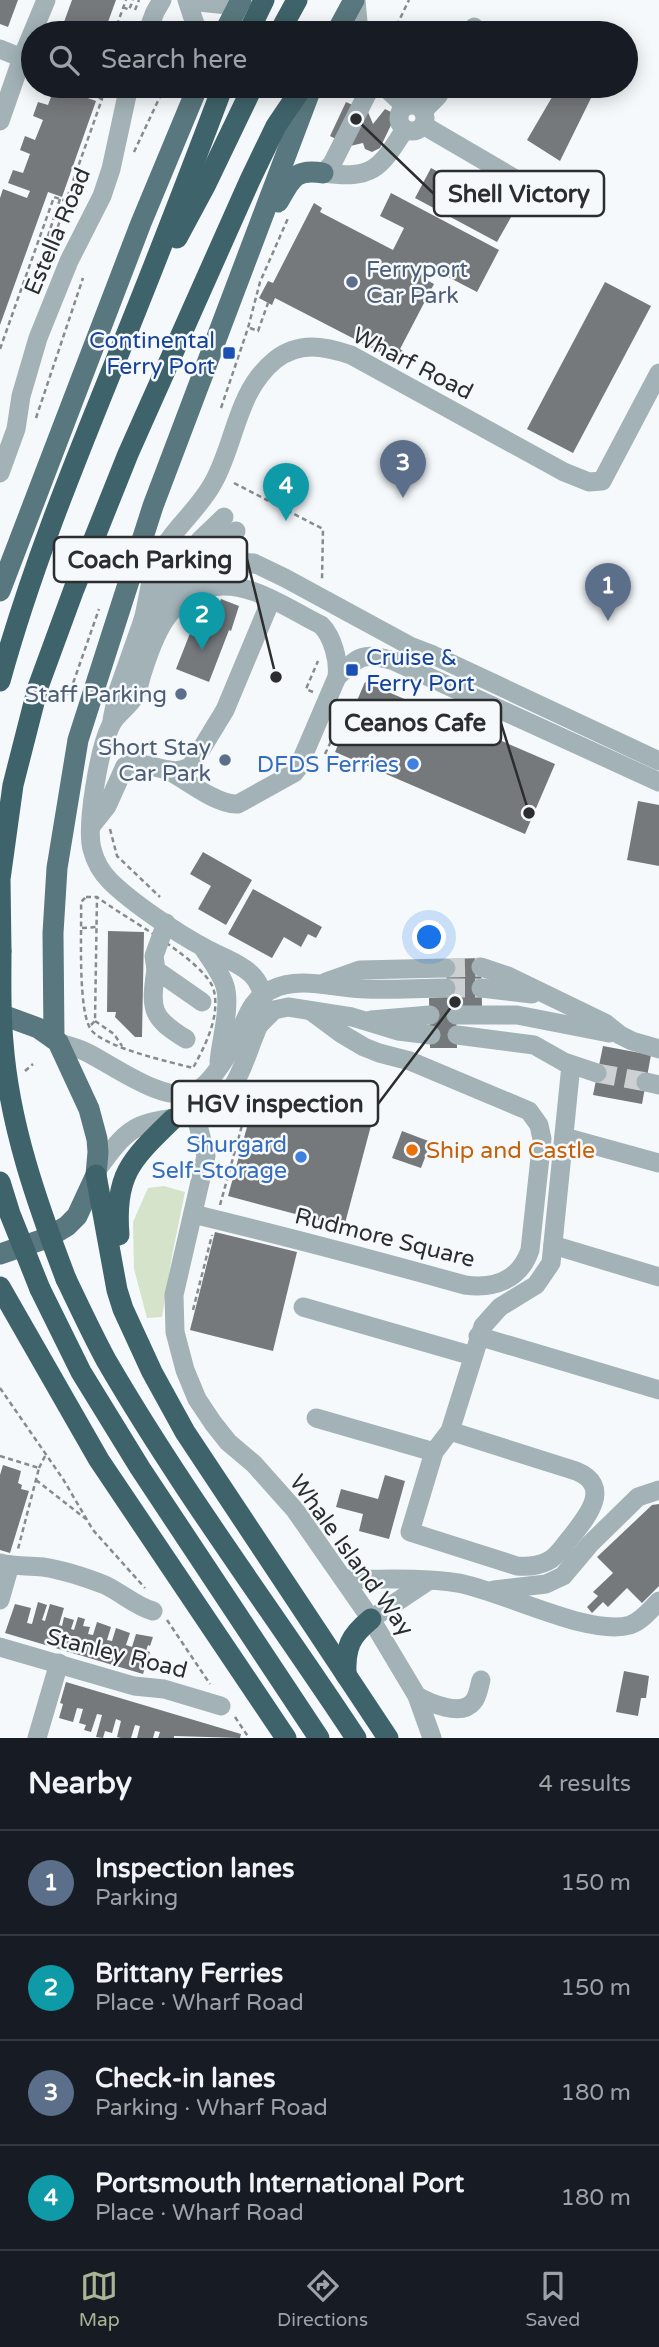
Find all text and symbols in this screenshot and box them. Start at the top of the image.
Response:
search box [21,21,638,98]
icon: search [45,41,83,79]
text: Search here [101,44,247,75]
street label: Estella Road [19,164,97,299]
callout: Shell Victory [434,171,604,216]
text: Shell Victory [448,180,590,209]
place label: Ferryport Car Park [366,256,468,310]
marker: Ferryport Car Park [344,274,360,290]
street label: Wharf Road [348,322,478,406]
place label: Continental Ferry Port [89,327,215,381]
marker: Continental Ferry Port [221,345,237,361]
pin: 3 [380,440,426,498]
pin: 4 [263,463,309,521]
callout: Coach Parking [54,537,247,582]
text: Coach Parking [67,546,233,575]
pin: 1 [585,563,631,621]
pin: 2 [179,592,225,650]
place label: Cruise & Ferry Port [366,644,475,698]
marker: Cruise & Ferry Port [344,662,360,678]
place label: Staff Parking [25,681,167,709]
marker: Staff Parking [173,686,189,702]
callout: Ceanos Cafe [330,700,501,745]
text: Ceanos Cafe [344,709,487,738]
place label: Short Stay Car Park [98,734,211,788]
place label: DFDS Ferries [257,751,399,779]
marker: Short Stay Car Park [217,752,233,768]
marker: DFDS Ferries [405,756,421,772]
your location [412,920,446,954]
callout: HGV inspection [172,1081,378,1126]
text: HGV inspection [186,1090,364,1119]
place label: Shurgard Self-Storage [152,1131,287,1185]
place label: Ship and Castle [426,1137,595,1165]
marker: Ship and Castle [404,1142,420,1158]
marker: Shurgard Self-Storage [293,1149,309,1165]
street label: Rudmore Square [292,1202,478,1274]
street label: Whale Island Way [283,1469,419,1642]
street label: Stanley Road [43,1623,190,1685]
text: Nearby [28,1765,132,1802]
text: 4 results [538,1770,631,1798]
text: Inspection lanes [95,1853,294,1884]
text: 1 [44,1869,58,1897]
text: 150 m [561,1869,631,1897]
text: Parking [95,1884,178,1912]
text: Brittany Ferries [95,1958,283,1989]
text: 2 [44,1974,58,2002]
text: 150 m [561,1974,631,2002]
text: Place · Wharf Road [95,1989,304,2017]
text: Check-in lanes [95,2063,275,2094]
text: 3 [44,2079,58,2107]
text: 180 m [561,2079,631,2107]
text: Parking · Wharf Road [95,2094,328,2122]
text: Portsmouth International Port [95,2168,464,2199]
text: 4 [44,2184,58,2212]
text: 180 m [561,2184,631,2212]
text: Place · Wharf Road [95,2199,304,2227]
tab: Map [79,2267,120,2331]
tab: Directions [277,2267,368,2331]
tab: Saved [525,2267,580,2331]

